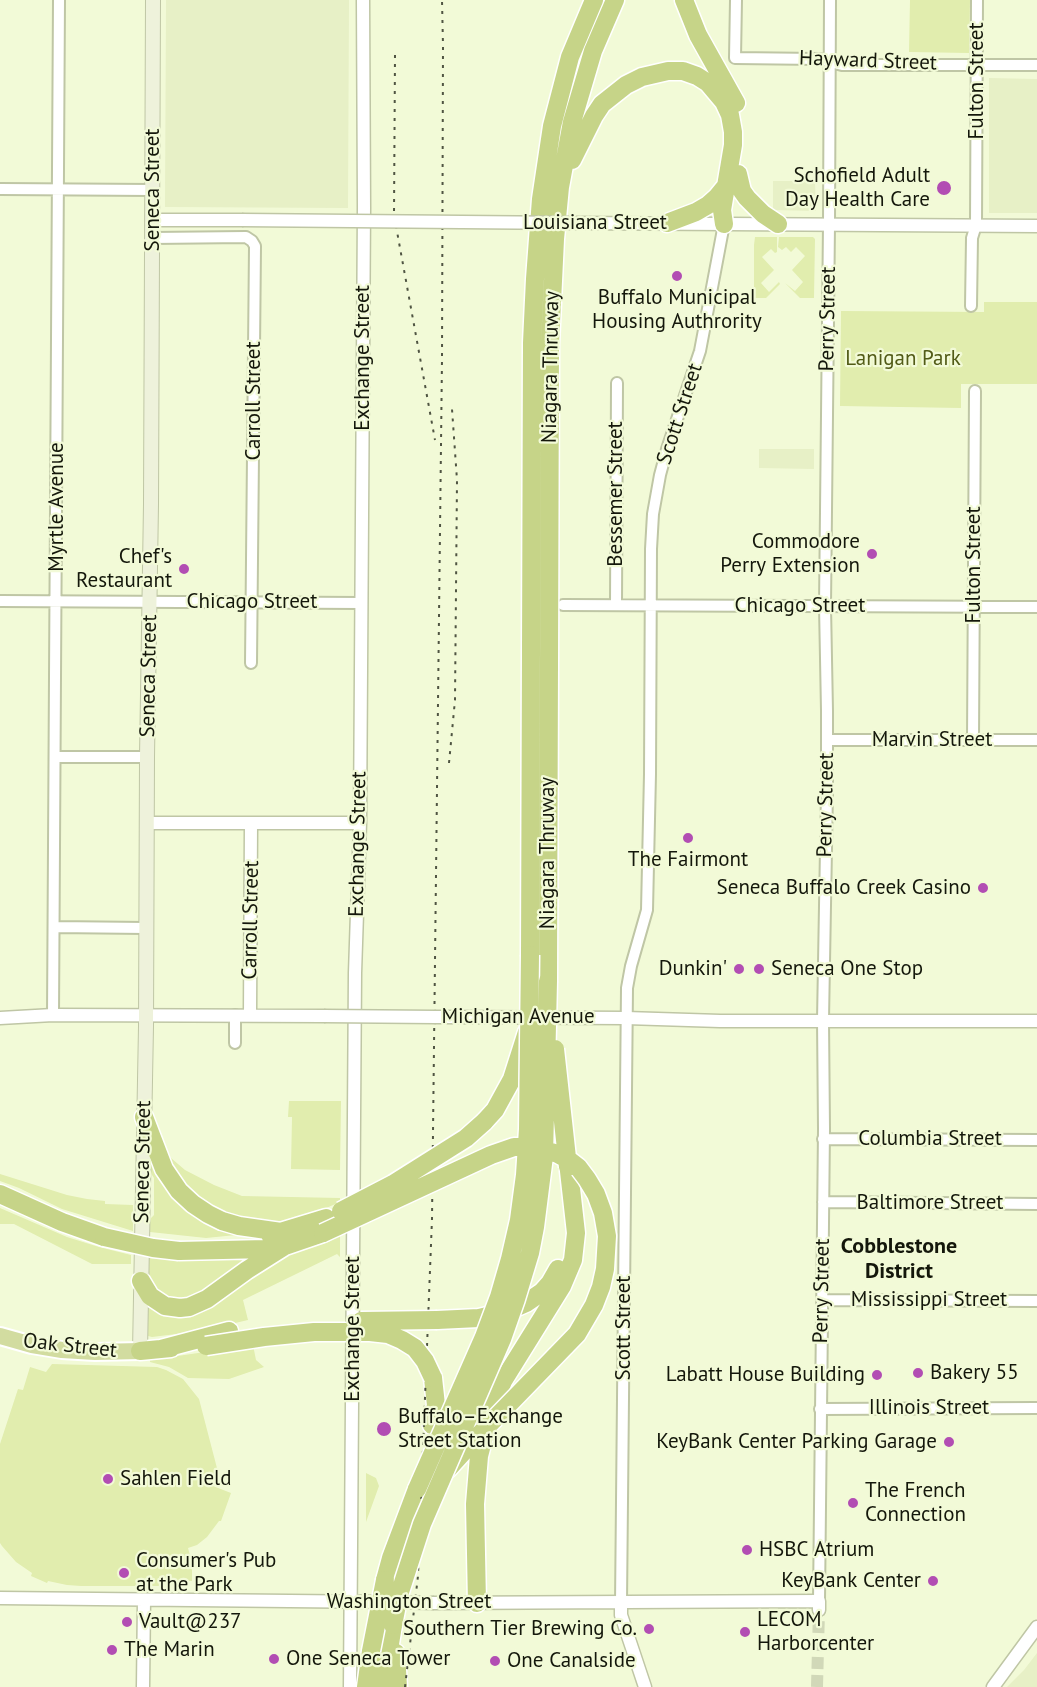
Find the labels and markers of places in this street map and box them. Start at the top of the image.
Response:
place label: Schofield Adult Day Health Care [785,163,930,213]
marker: Schofield Adult Day Health Care [935,179,953,197]
marker: Buffalo Municipal Housing Authrority [670,269,684,283]
place label: Buffalo Municipal Housing Authrority [592,285,762,335]
place label: Commodore Perry Extension [720,529,860,579]
place label: Chef's Restaurant [76,544,172,594]
marker: Commodore Perry Extension [865,547,879,561]
marker: Chef's Restaurant [177,562,191,576]
marker: The Fairmont [681,831,695,845]
place label: The Fairmont [628,847,748,873]
place label: Seneca Buffalo Creek Casino [717,875,971,901]
marker: Seneca Buffalo Creek Casino [976,881,990,895]
place label: Dunkin' [659,956,727,982]
place label: Seneca One Stop [771,956,923,982]
marker: Dunkin' [732,962,746,976]
marker: Seneca One Stop [752,962,766,976]
place label: Bakery 55 [930,1360,1019,1386]
place label: Labatt House Building [666,1362,865,1388]
marker: Bakery 55 [911,1366,925,1380]
marker: Labatt House Building [870,1368,884,1382]
place label: Buffalo–Exchange Street Station [398,1404,563,1454]
marker: Buffalo–Exchange Street Station [375,1420,393,1438]
place label: KeyBank Center Parking Garage [656,1429,937,1455]
marker: KeyBank Center Parking Garage [942,1435,956,1449]
place label: Sahlen Field [120,1466,232,1492]
marker: Sahlen Field [101,1472,115,1486]
place label: The French Connection [865,1478,966,1528]
marker: The French Connection [846,1496,860,1510]
place label: HSBC Atrium [759,1537,874,1563]
marker: HSBC Atrium [740,1543,754,1557]
place label: Consumer's Pub at the Park [136,1548,276,1598]
marker: Consumer's Pub at the Park [117,1566,131,1580]
place label: KeyBank Center [781,1568,921,1594]
marker: KeyBank Center [926,1574,940,1588]
place label: LECOM Harborcenter [757,1607,874,1657]
place label: Vault@237 [139,1609,242,1635]
marker: Vault@237 [120,1615,134,1629]
place label: Southern Tier Brewing Co. [403,1616,637,1642]
marker: Southern Tier Brewing Co. [642,1622,656,1636]
marker: LECOM Harborcenter [738,1625,752,1639]
place label: The Marin [124,1637,215,1663]
marker: The Marin [105,1643,119,1657]
place label: One Seneca Tower [286,1646,450,1672]
place label: One Canalside [507,1648,636,1674]
marker: One Seneca Tower [267,1652,281,1666]
marker: One Canalside [488,1654,502,1668]

